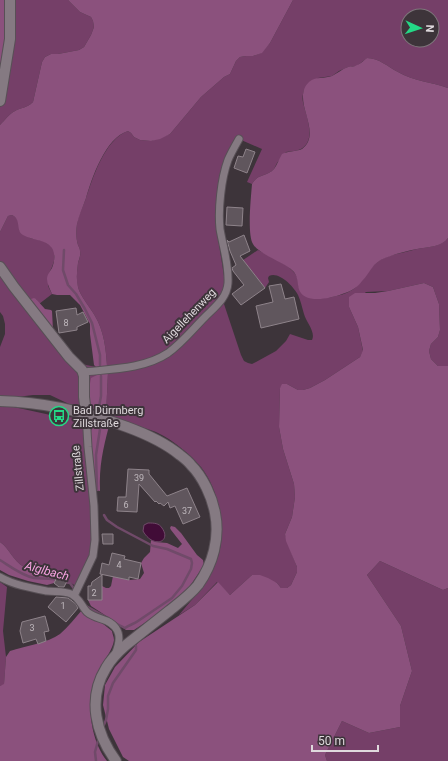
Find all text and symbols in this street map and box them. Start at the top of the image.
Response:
north arrow [400,8,440,48]
text: N [423,24,436,33]
street label: Aigellehenweg [160,286,218,346]
house number: 8 [63,318,69,328]
place label: Bad Dürrnberg Zillstraße [73,404,143,430]
bus stop icon: Bad Dürrnberg Zillstraße [48,405,70,427]
street label: Zillstraße [69,444,87,491]
house number: 39 [134,473,144,483]
house number: 6 [123,500,129,510]
house number: 37 [182,506,192,516]
water label: Aiglbach [22,558,71,584]
house number: 4 [116,560,122,570]
house number: 2 [91,588,97,598]
house number: 1 [60,601,66,611]
house number: 3 [29,623,35,633]
scale bar [312,727,378,753]
text: 50 m [318,734,345,748]

